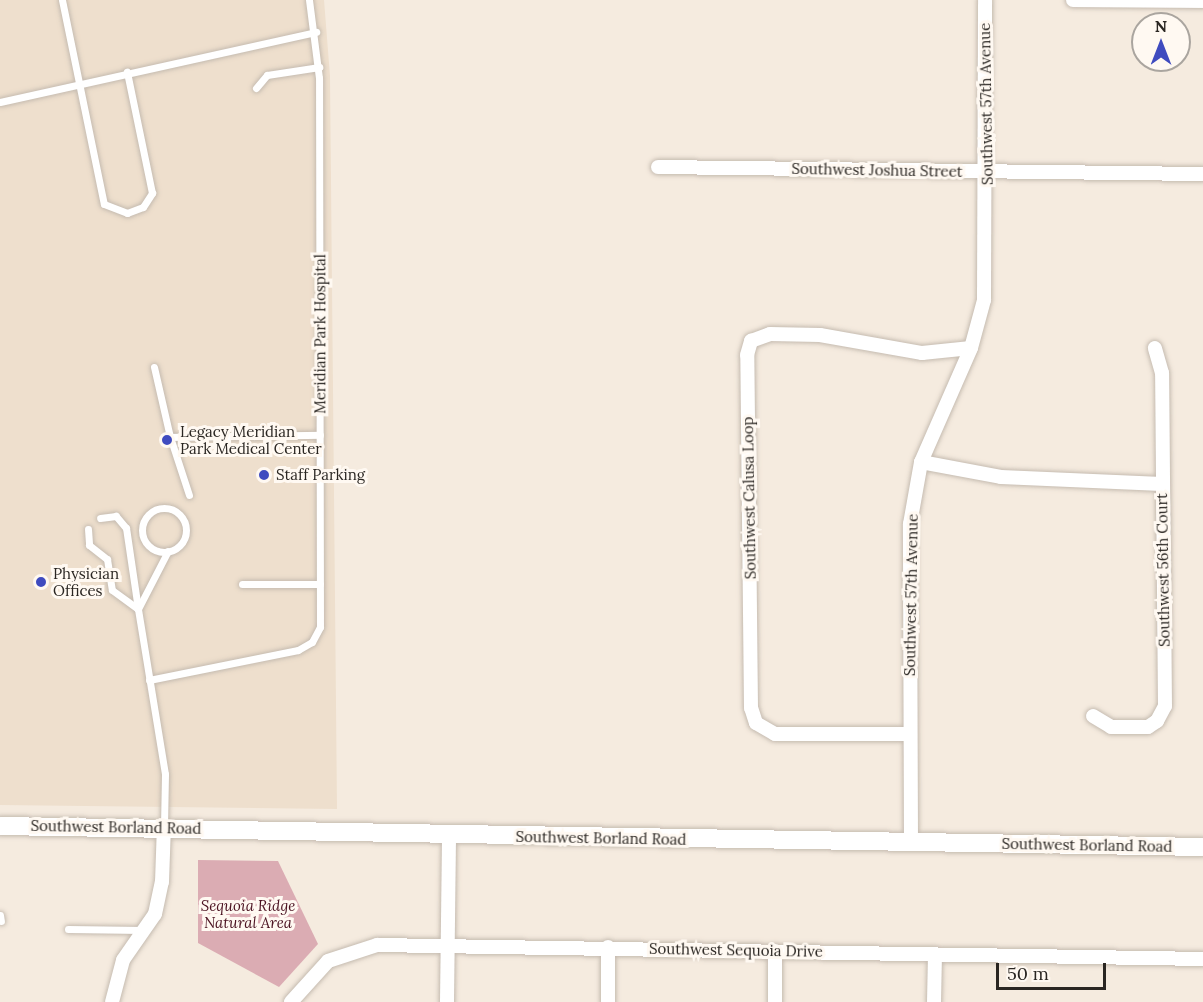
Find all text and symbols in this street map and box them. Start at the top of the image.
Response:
north arrow [1131,12,1191,72]
text: N [1155,16,1167,36]
street label: Southwest 57th Avenue [976,23,996,185]
street label: Southwest Joshua Street [791,160,963,180]
street label: Meridian Park Hospital [311,254,329,414]
street label: Southwest Calusa Loop [739,417,759,579]
place label: Legacy Meridian Park Medical Center [180,422,322,457]
marker: Legacy Meridian Park Medical Center [158,431,176,449]
place label: Staff Parking [276,466,365,484]
marker: Staff Parking [257,468,271,482]
street label: Southwest 56th Court [1153,493,1173,647]
street label: Southwest 57th Avenue [901,514,921,676]
place label: Physician Offices [53,564,119,599]
marker: Physician Offices [34,575,48,589]
street label: Southwest Borland Road [30,817,202,837]
street label: Southwest Borland Road [515,828,687,848]
street label: Southwest Borland Road [1001,835,1173,855]
park label: Sequoia Ridge Natural Area [201,896,295,931]
street label: Southwest Sequoia Drive [649,939,823,961]
scale bar [999,951,1108,989]
text: 50 m [1007,962,1049,985]

